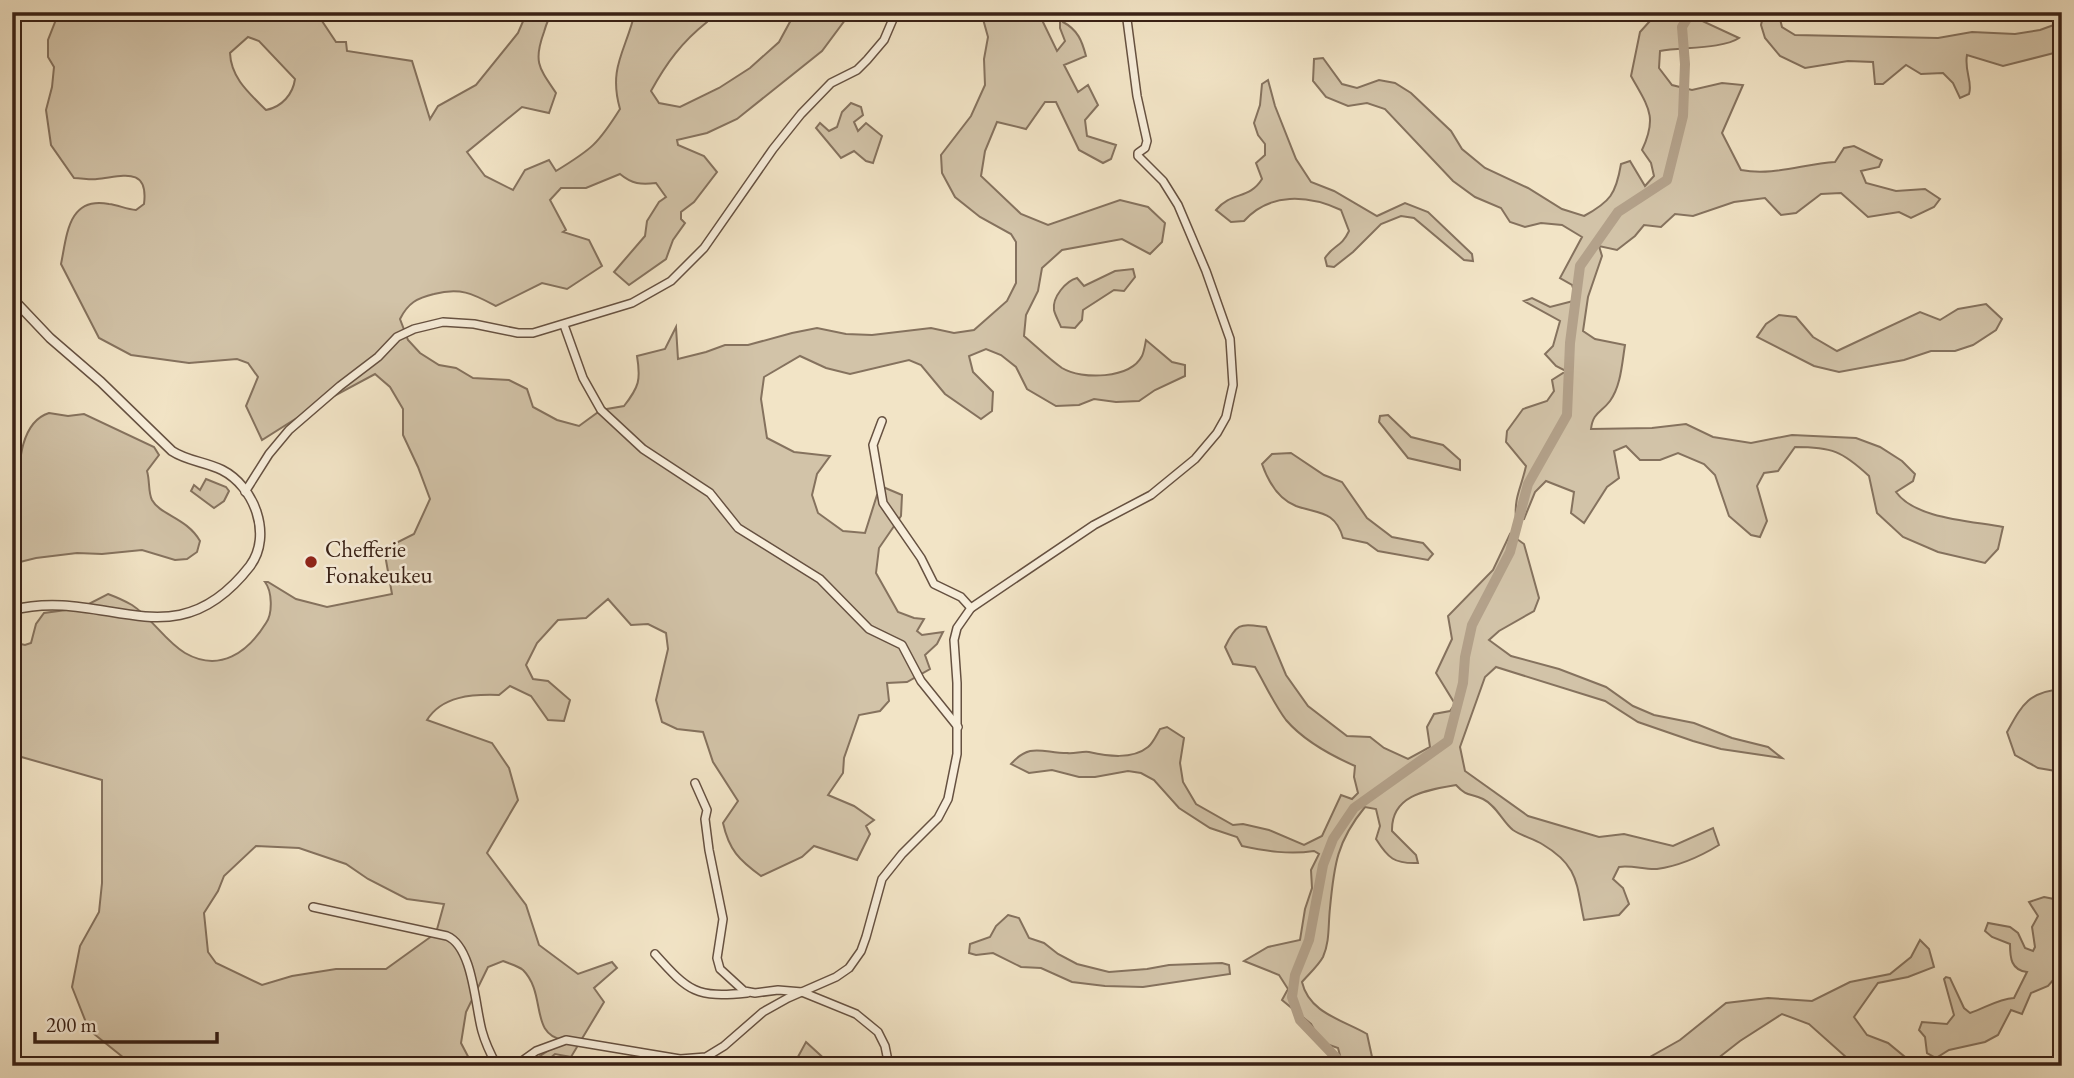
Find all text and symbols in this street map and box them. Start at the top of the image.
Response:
place label: Chefferie Fonakeukeu [325,534,433,590]
marker: Chefferie Fonakeukeu [303,554,319,570]
scale bar [35,1001,217,1045]
text: 200 m [46,1011,97,1038]

